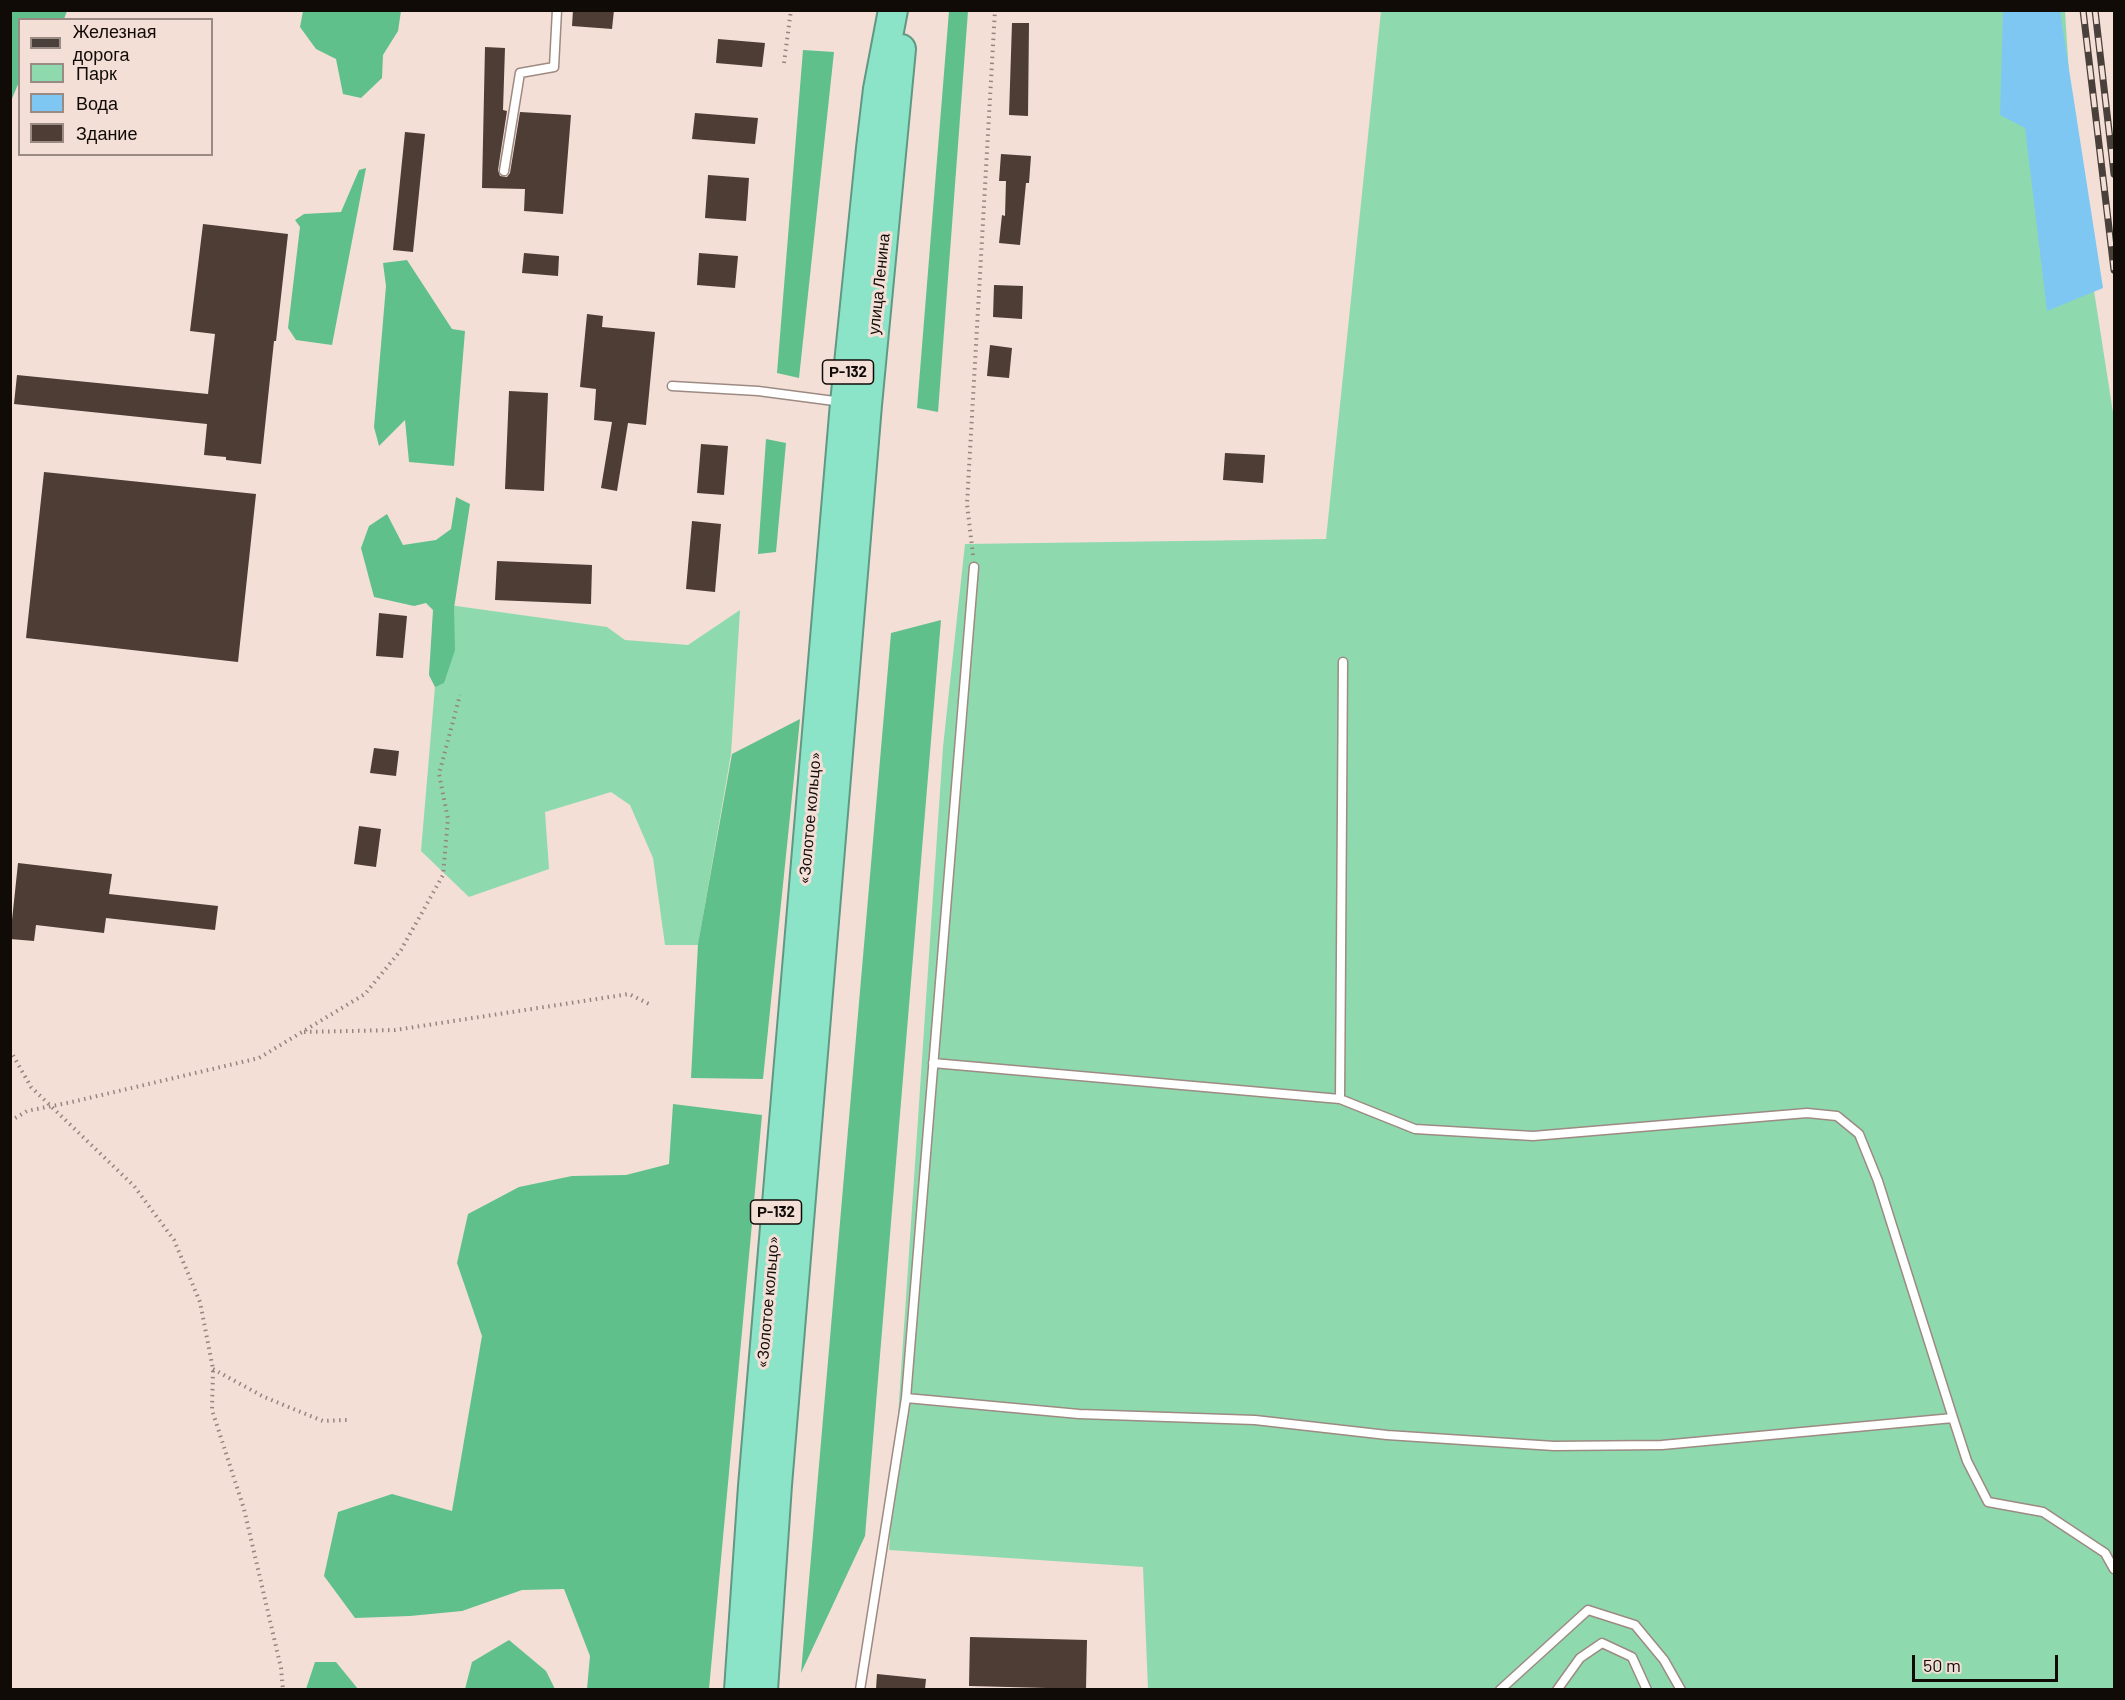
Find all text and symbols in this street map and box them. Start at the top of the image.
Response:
legend [18,18,213,156]
text: Железная дорога [73,20,157,65]
text: Парк [76,62,117,84]
text: Вода [76,92,118,114]
text: Здание [76,122,137,144]
street label: улица Ленина [864,232,894,336]
road number: Р-132 [822,360,874,384]
street label: «Золотое кольцо» [795,751,825,885]
road number: Р-132 [750,1200,802,1224]
street label: «Золотое кольцо» [753,1235,783,1369]
scale bar [1915,1643,2060,1681]
text: 50 m [1923,1654,1961,1676]

